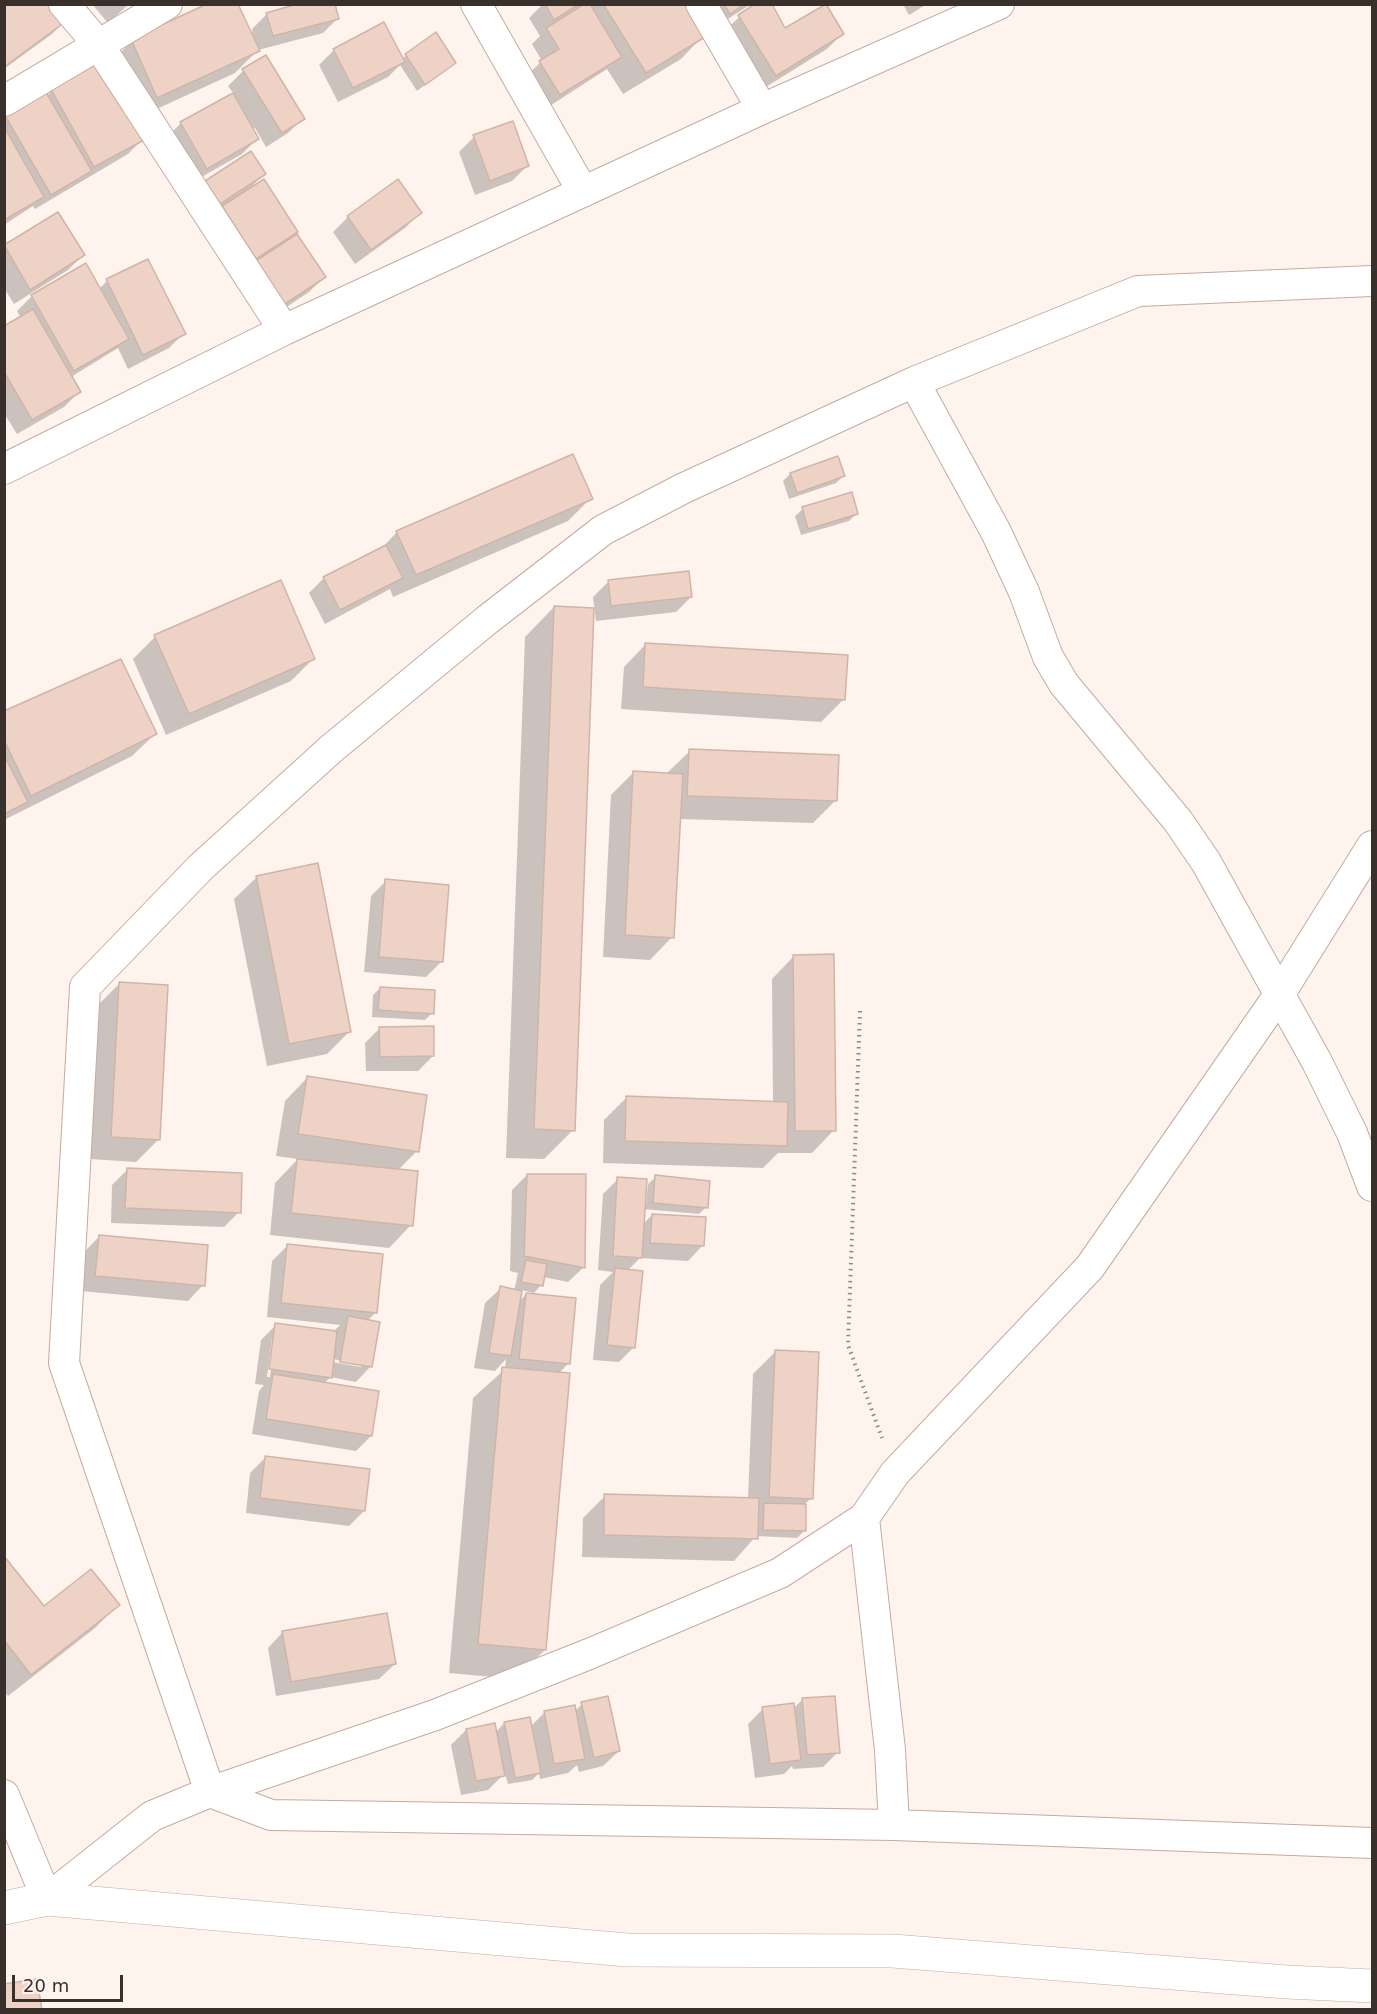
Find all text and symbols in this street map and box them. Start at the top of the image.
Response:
scale bar [15,1963,126,2001]
text: 20 m [23,1975,69,1996]

